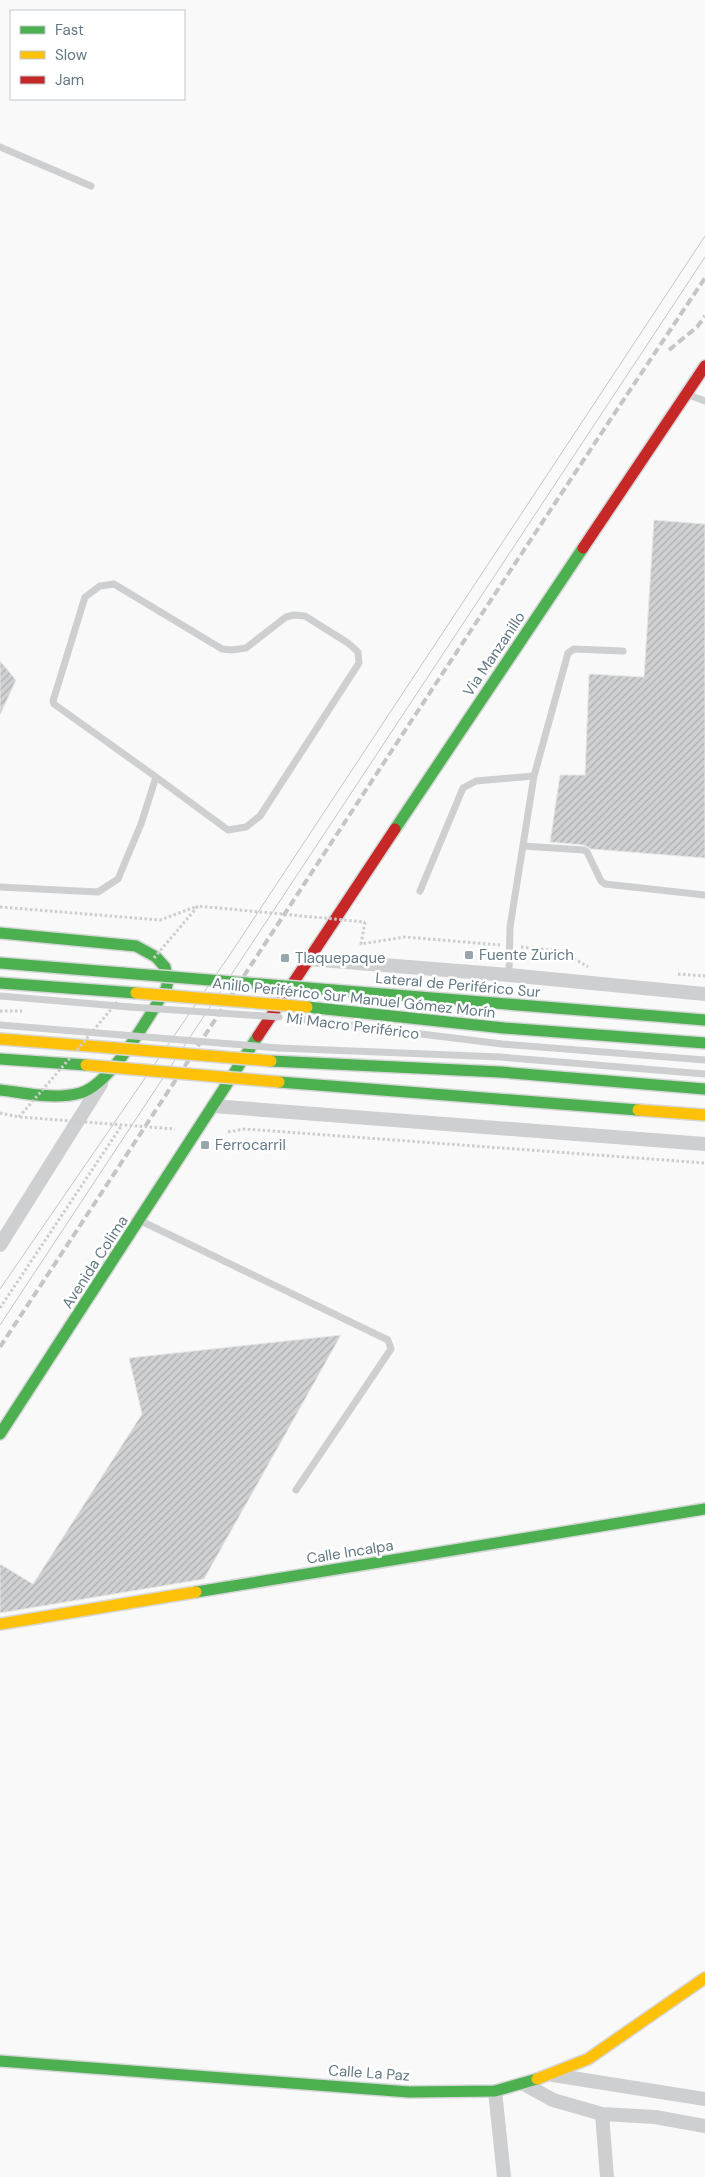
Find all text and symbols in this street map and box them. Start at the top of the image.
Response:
legend [10,10,185,100]
text: Fast [55,20,84,40]
text: Slow [55,45,88,65]
text: Jam [55,70,84,90]
street label: Via Manzanillo [458,608,530,700]
place label: Fuente Zurich [479,945,574,965]
place label: Tlaquepaque [295,948,386,968]
marker: Fuente Zurich [463,949,475,961]
marker: Tlaquepaque [279,952,291,964]
street label: Lateral de Periférico Sur [375,968,542,1002]
street label: Anillo Periférico Sur Manuel Gómez Morín [212,973,496,1023]
street label: Mi Macro Periférico [285,1008,421,1044]
place label: Ferrocarril [215,1135,286,1155]
marker: Ferrocarril [199,1139,211,1151]
street label: Avenida Colima [57,1212,133,1312]
street label: Calle Incalpa [305,1535,395,1569]
street label: Calle La Paz [328,2060,411,2086]

